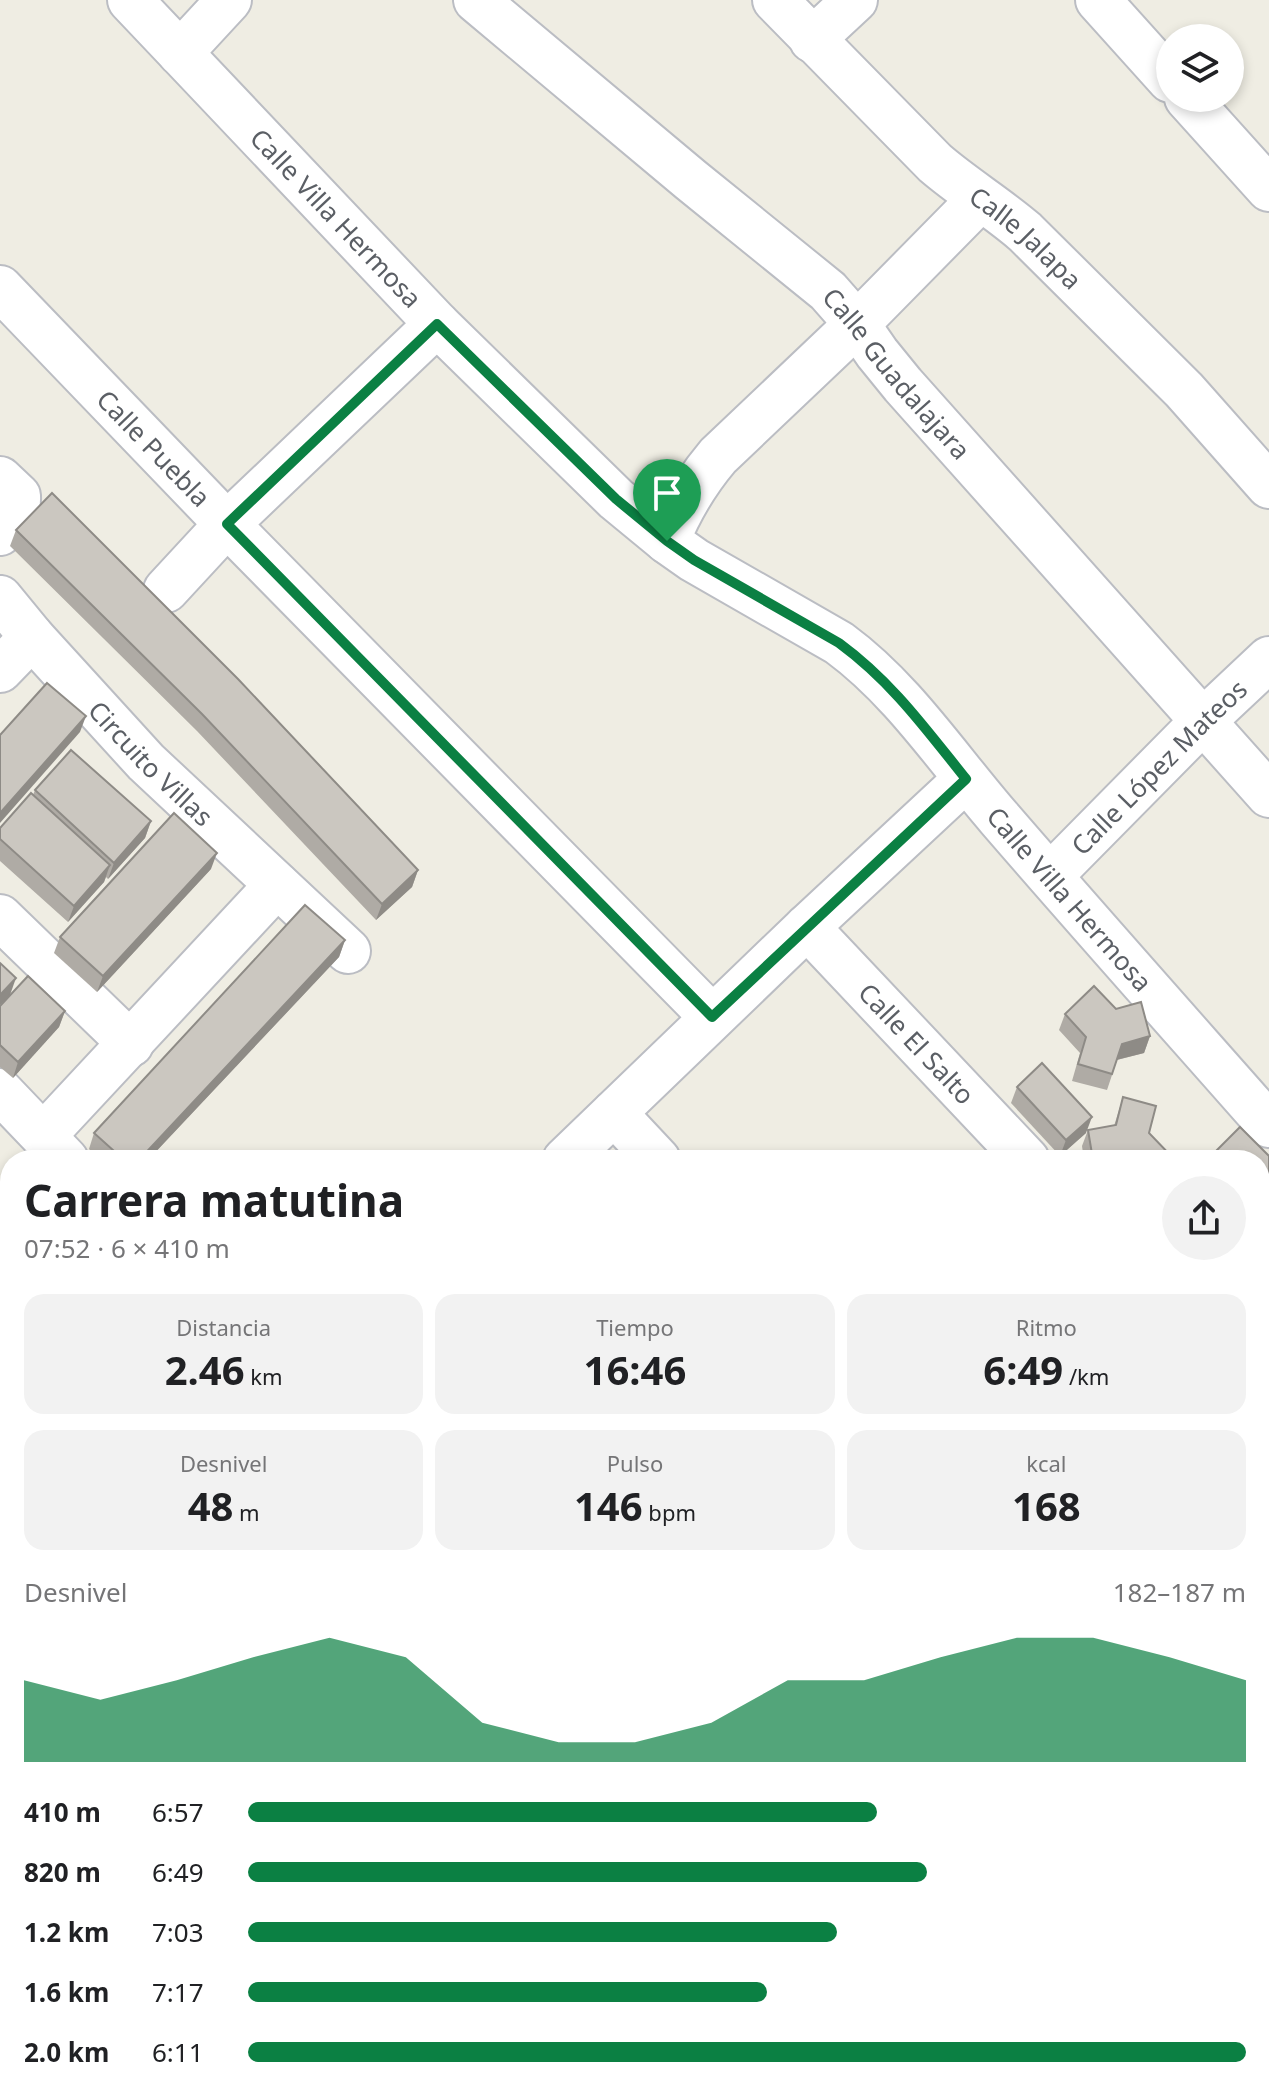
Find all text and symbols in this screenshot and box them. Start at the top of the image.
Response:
map controls [1156,24,1244,112]
button: layers [1156,24,1244,112]
street label: Calle Villa Hermosa [243,120,430,315]
street label: Calle Jalapa [962,178,1090,297]
street label: Calle Guadalajara [815,279,979,467]
street label: Calle Puebla [89,382,219,514]
pin [633,459,701,541]
icon: arrive [645,471,689,515]
street label: Calle López Mateos [1063,671,1255,863]
street label: Circuito Villas [81,693,221,834]
street label: Calle Villa Hermosa [979,799,1161,999]
street label: Calle El Salto [851,975,983,1112]
text: Carrera matutina [24,1170,404,1230]
button: share [1162,1176,1246,1260]
text: 07:52 · 6 × 410 m [24,1230,230,1266]
text: Distancia [176,1312,271,1342]
text: Tiempo [596,1312,674,1342]
text: Ritmo [1016,1312,1077,1342]
text: 2.46 [165,1342,245,1397]
text: 16:46 [584,1342,686,1397]
text: 6:49 [983,1342,1063,1397]
text: km [245,1361,283,1391]
text: /km [1063,1361,1109,1391]
text: Desnivel [180,1448,267,1478]
text: Pulso [607,1448,663,1478]
text: kcal [1026,1448,1066,1478]
text: 48 [188,1478,233,1533]
text: 146 [574,1478,643,1533]
text: 168 [1012,1478,1081,1533]
text: m [233,1497,260,1527]
text: bpm [643,1497,696,1527]
text: Desnivel [24,1574,127,1610]
text: 182–187 m [1113,1574,1246,1610]
text: 410 m [24,1794,101,1830]
text: 6:57 [152,1794,204,1830]
text: 820 m [24,1854,101,1890]
text: 6:49 [152,1854,204,1890]
text: 1.2 km [24,1914,109,1950]
text: 7:03 [152,1914,204,1950]
text: 1.6 km [24,1974,109,2010]
text: 7:17 [152,1974,204,2010]
text: 2.0 km [24,2034,109,2070]
text: 6:11 [152,2034,204,2070]

